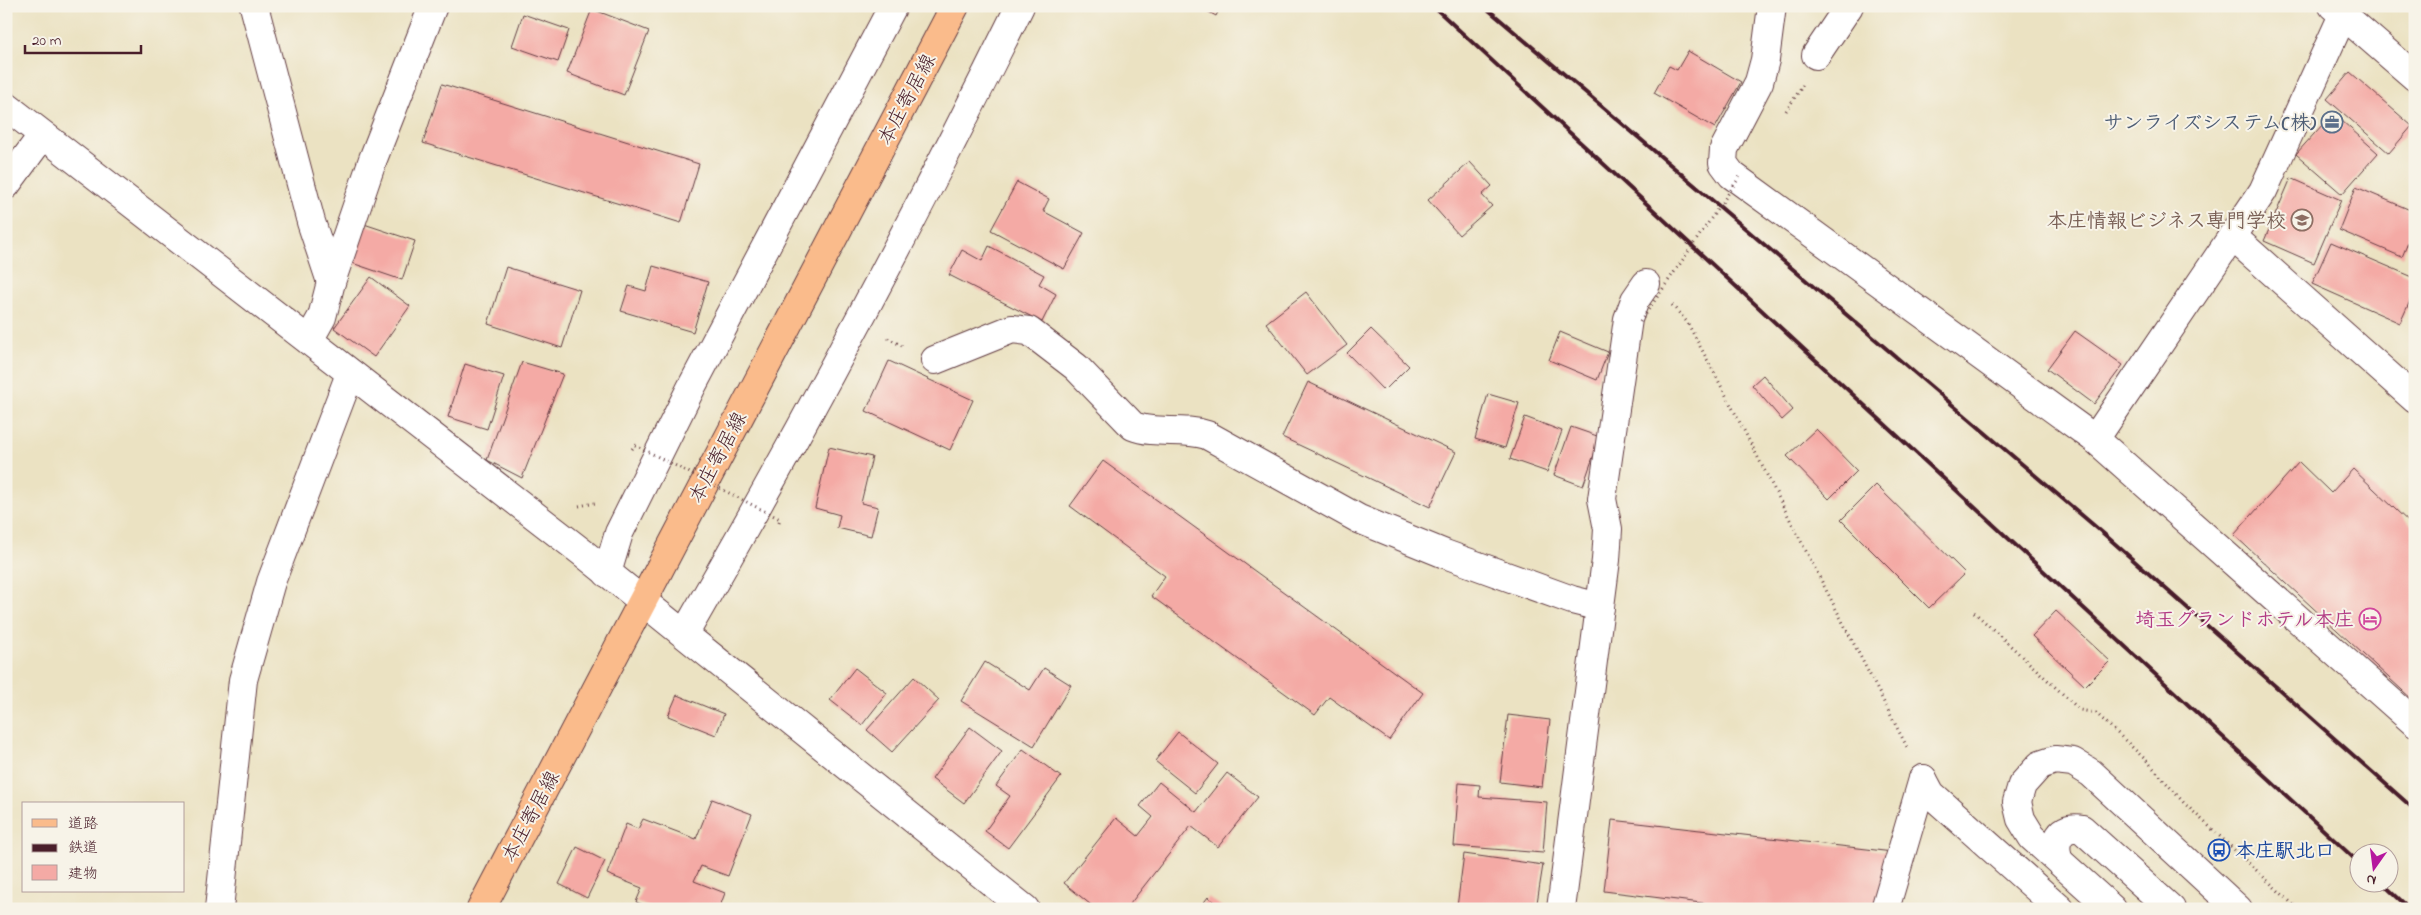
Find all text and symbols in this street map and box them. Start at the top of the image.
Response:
scale bar [25,22,141,54]
text: 20 m [32,30,62,52]
street label: 本庄寄居線 [872,49,944,151]
place label: サンライズシステム(株) [2103,110,2316,139]
office icon: サンライズシステム(株) [2320,110,2344,134]
place label: 本庄情報ビジネス専門学校 [2047,208,2286,237]
school or university icon: 本庄情報ビジネス専門学校 [2290,208,2314,232]
street label: 本庄寄居線 [683,407,755,509]
place label: 埼玉グランドホテル本庄 [2135,607,2354,636]
hotel icon: 埼玉グランドホテル本庄 [2358,607,2382,631]
street label: 本庄寄居線 [496,766,568,868]
legend [22,802,185,892]
text: 道路 [68,813,98,835]
text: 鉄道 [68,837,98,859]
bus stop icon: 本庄駅北口 [2207,838,2231,862]
place label: 本庄駅北口 [2235,838,2335,867]
north arrow [2348,842,2398,892]
text: 建物 [68,863,98,885]
text: N [2364,868,2378,890]

